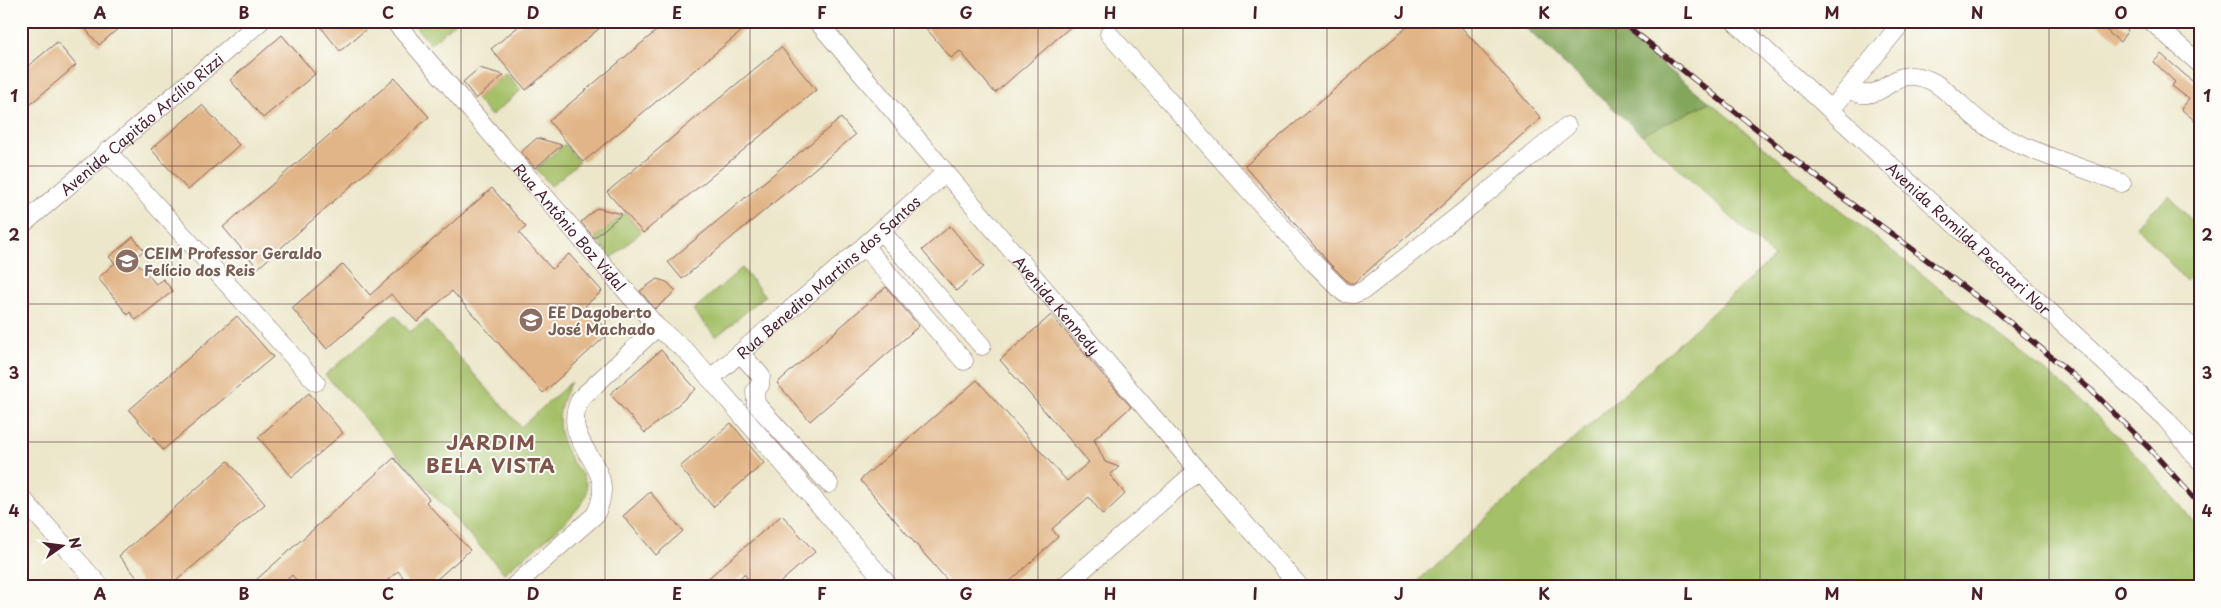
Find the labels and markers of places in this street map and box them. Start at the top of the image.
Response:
place label: CEIM Professor Geraldo Felício dos Reis [144,241,322,281]
school or university icon: CEIM Professor Geraldo Felício dos Reis [114,248,140,274]
place label: EE Dagoberto José Machado [548,300,655,340]
school or university icon: EE Dagoberto José Machado [518,307,544,333]

